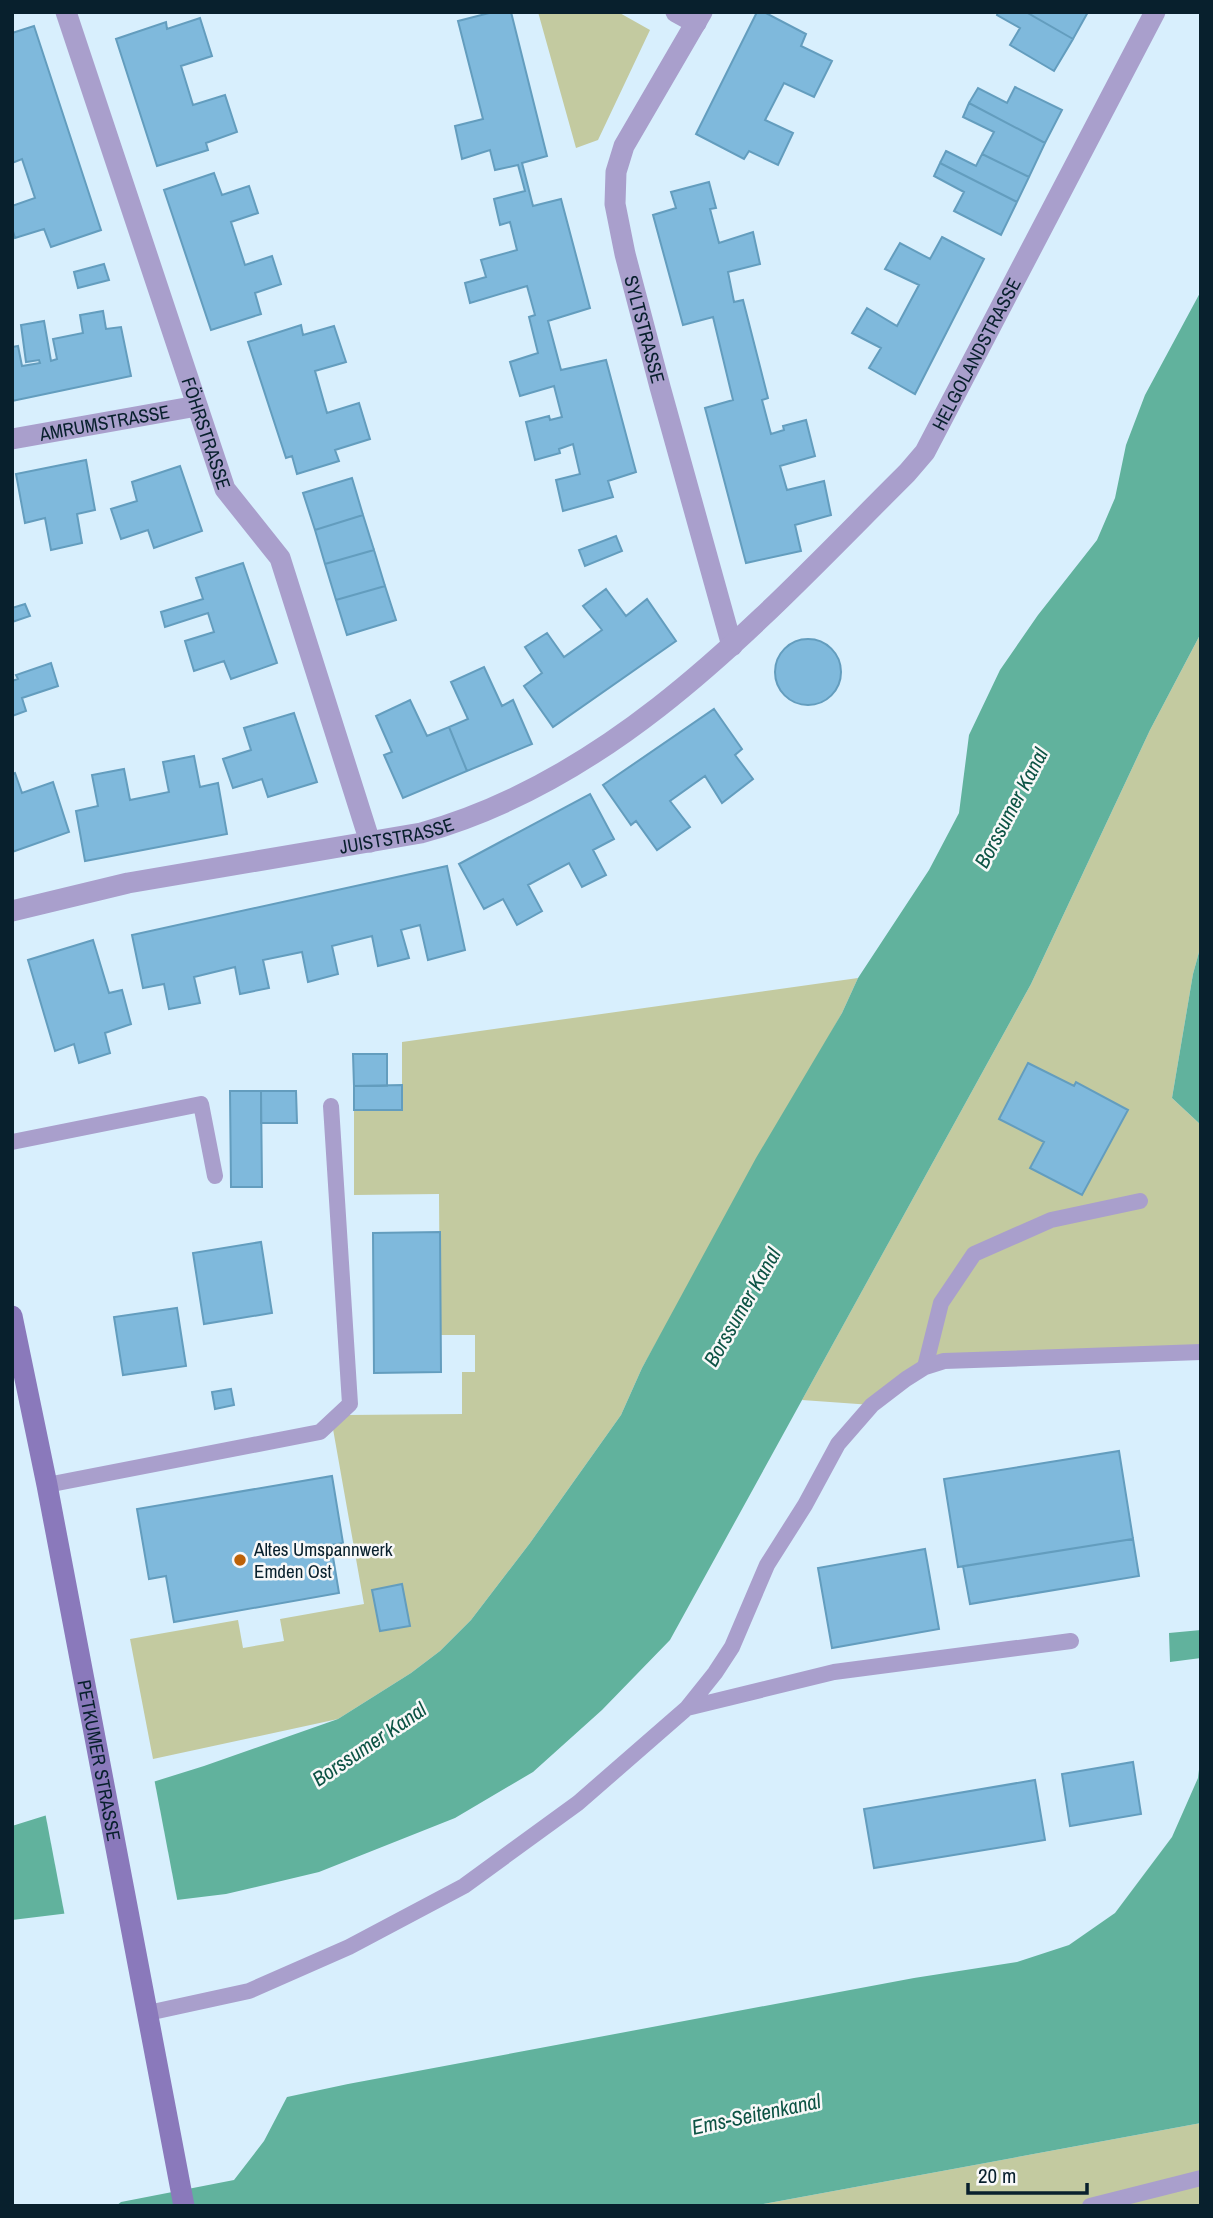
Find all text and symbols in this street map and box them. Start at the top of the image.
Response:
street label: SYLTSTRASSE [618,272,671,386]
street label: HELGOLANDSTRASSE [926,273,1027,435]
street label: FÖHRSTRASSE [176,374,237,493]
street label: AMRUMSTRASSE [36,398,172,447]
water label: Borssumer Kanal [967,742,1055,873]
street label: JUISTSTRASSE [337,811,457,860]
water label: Borssumer Kanal [696,1242,788,1371]
place label: Altes Umspannwerk Emden Ost [253,1536,393,1584]
marker: Altes Umspannwerk Emden Ost [232,1552,248,1568]
street label: PETKUMER STRASSE [71,1678,127,1843]
water label: Borssumer Kanal [306,1694,433,1793]
water label: Ems-Seitenkanal [689,2086,824,2142]
scale bar [968,2152,1087,2196]
text: 20 m [978,2161,1016,2190]

